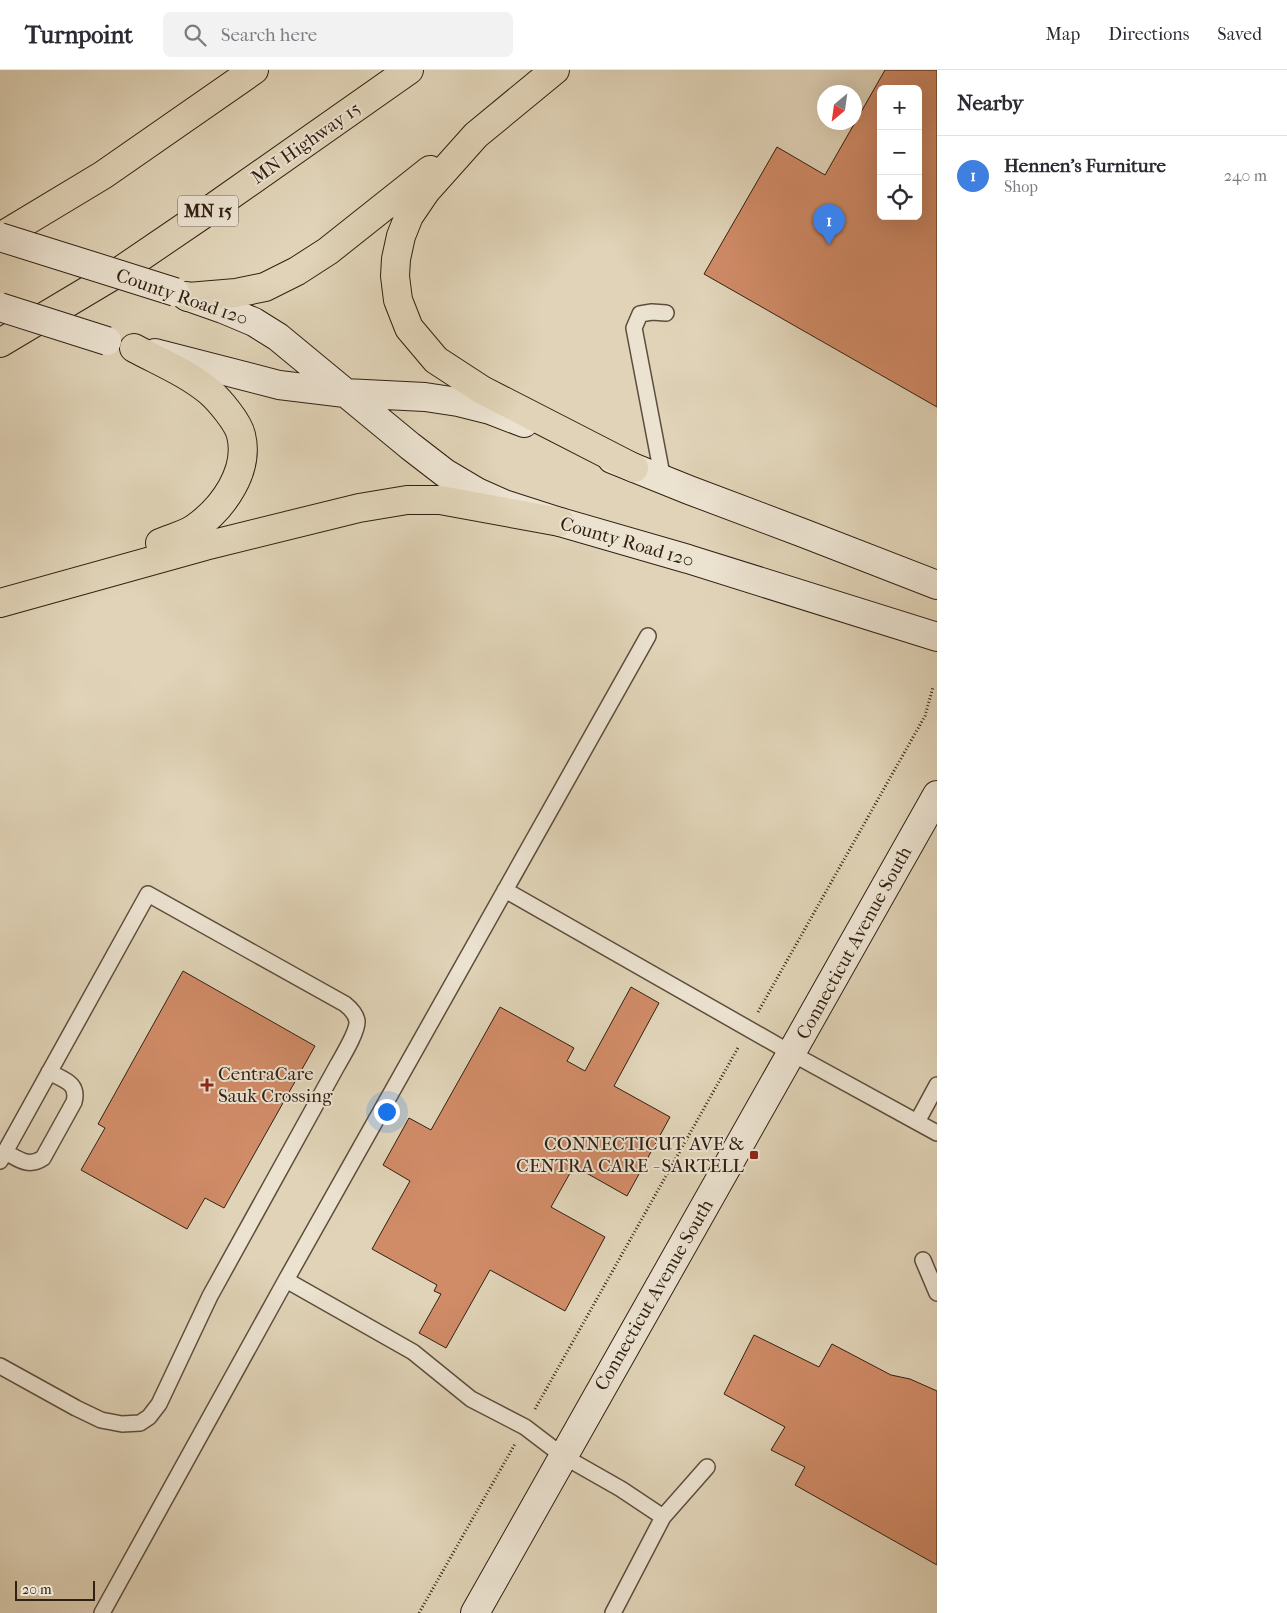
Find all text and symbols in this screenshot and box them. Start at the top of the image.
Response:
search box [163,12,513,57]
text: Turnpoint [25,21,133,49]
icon: search [181,21,209,49]
text: Search here [221,24,317,46]
text: Map [1046,24,1080,45]
text: Directions [1108,24,1189,45]
text: Saved [1217,24,1262,45]
north arrow [817,85,862,130]
map controls [877,85,922,220]
button: + [877,85,922,130]
text: Nearby [957,91,1023,115]
street label: MN Highway 15 [247,97,365,189]
button: − [877,130,922,175]
text: Hennen’s Furniture [1004,155,1166,177]
text: 1 [970,166,976,185]
text: 240 m [1224,166,1267,185]
button: locate [877,175,922,220]
text: Shop [1004,177,1038,196]
road number: MN 15 [178,195,238,226]
pin: 1 [813,204,845,245]
street label: County Road 120 [113,264,251,330]
street label: County Road 120 [558,512,696,572]
street label: Connecticut Avenue South [792,842,916,1043]
place label: CentraCare Sauk Crossing [218,1063,333,1107]
marker: CentraCare Sauk Crossing [200,1078,214,1092]
your location [374,1099,400,1125]
place label: CONNECTICUT AVE & CENTRA CARE - SARTELL [516,1133,745,1177]
marker: CONNECTICUT AVE & CENTRA CARE - SARTELL [748,1149,760,1161]
street label: Connecticut Avenue South [590,1195,718,1394]
scale bar [15,1578,95,1601]
text: 20 m [22,1581,52,1598]

